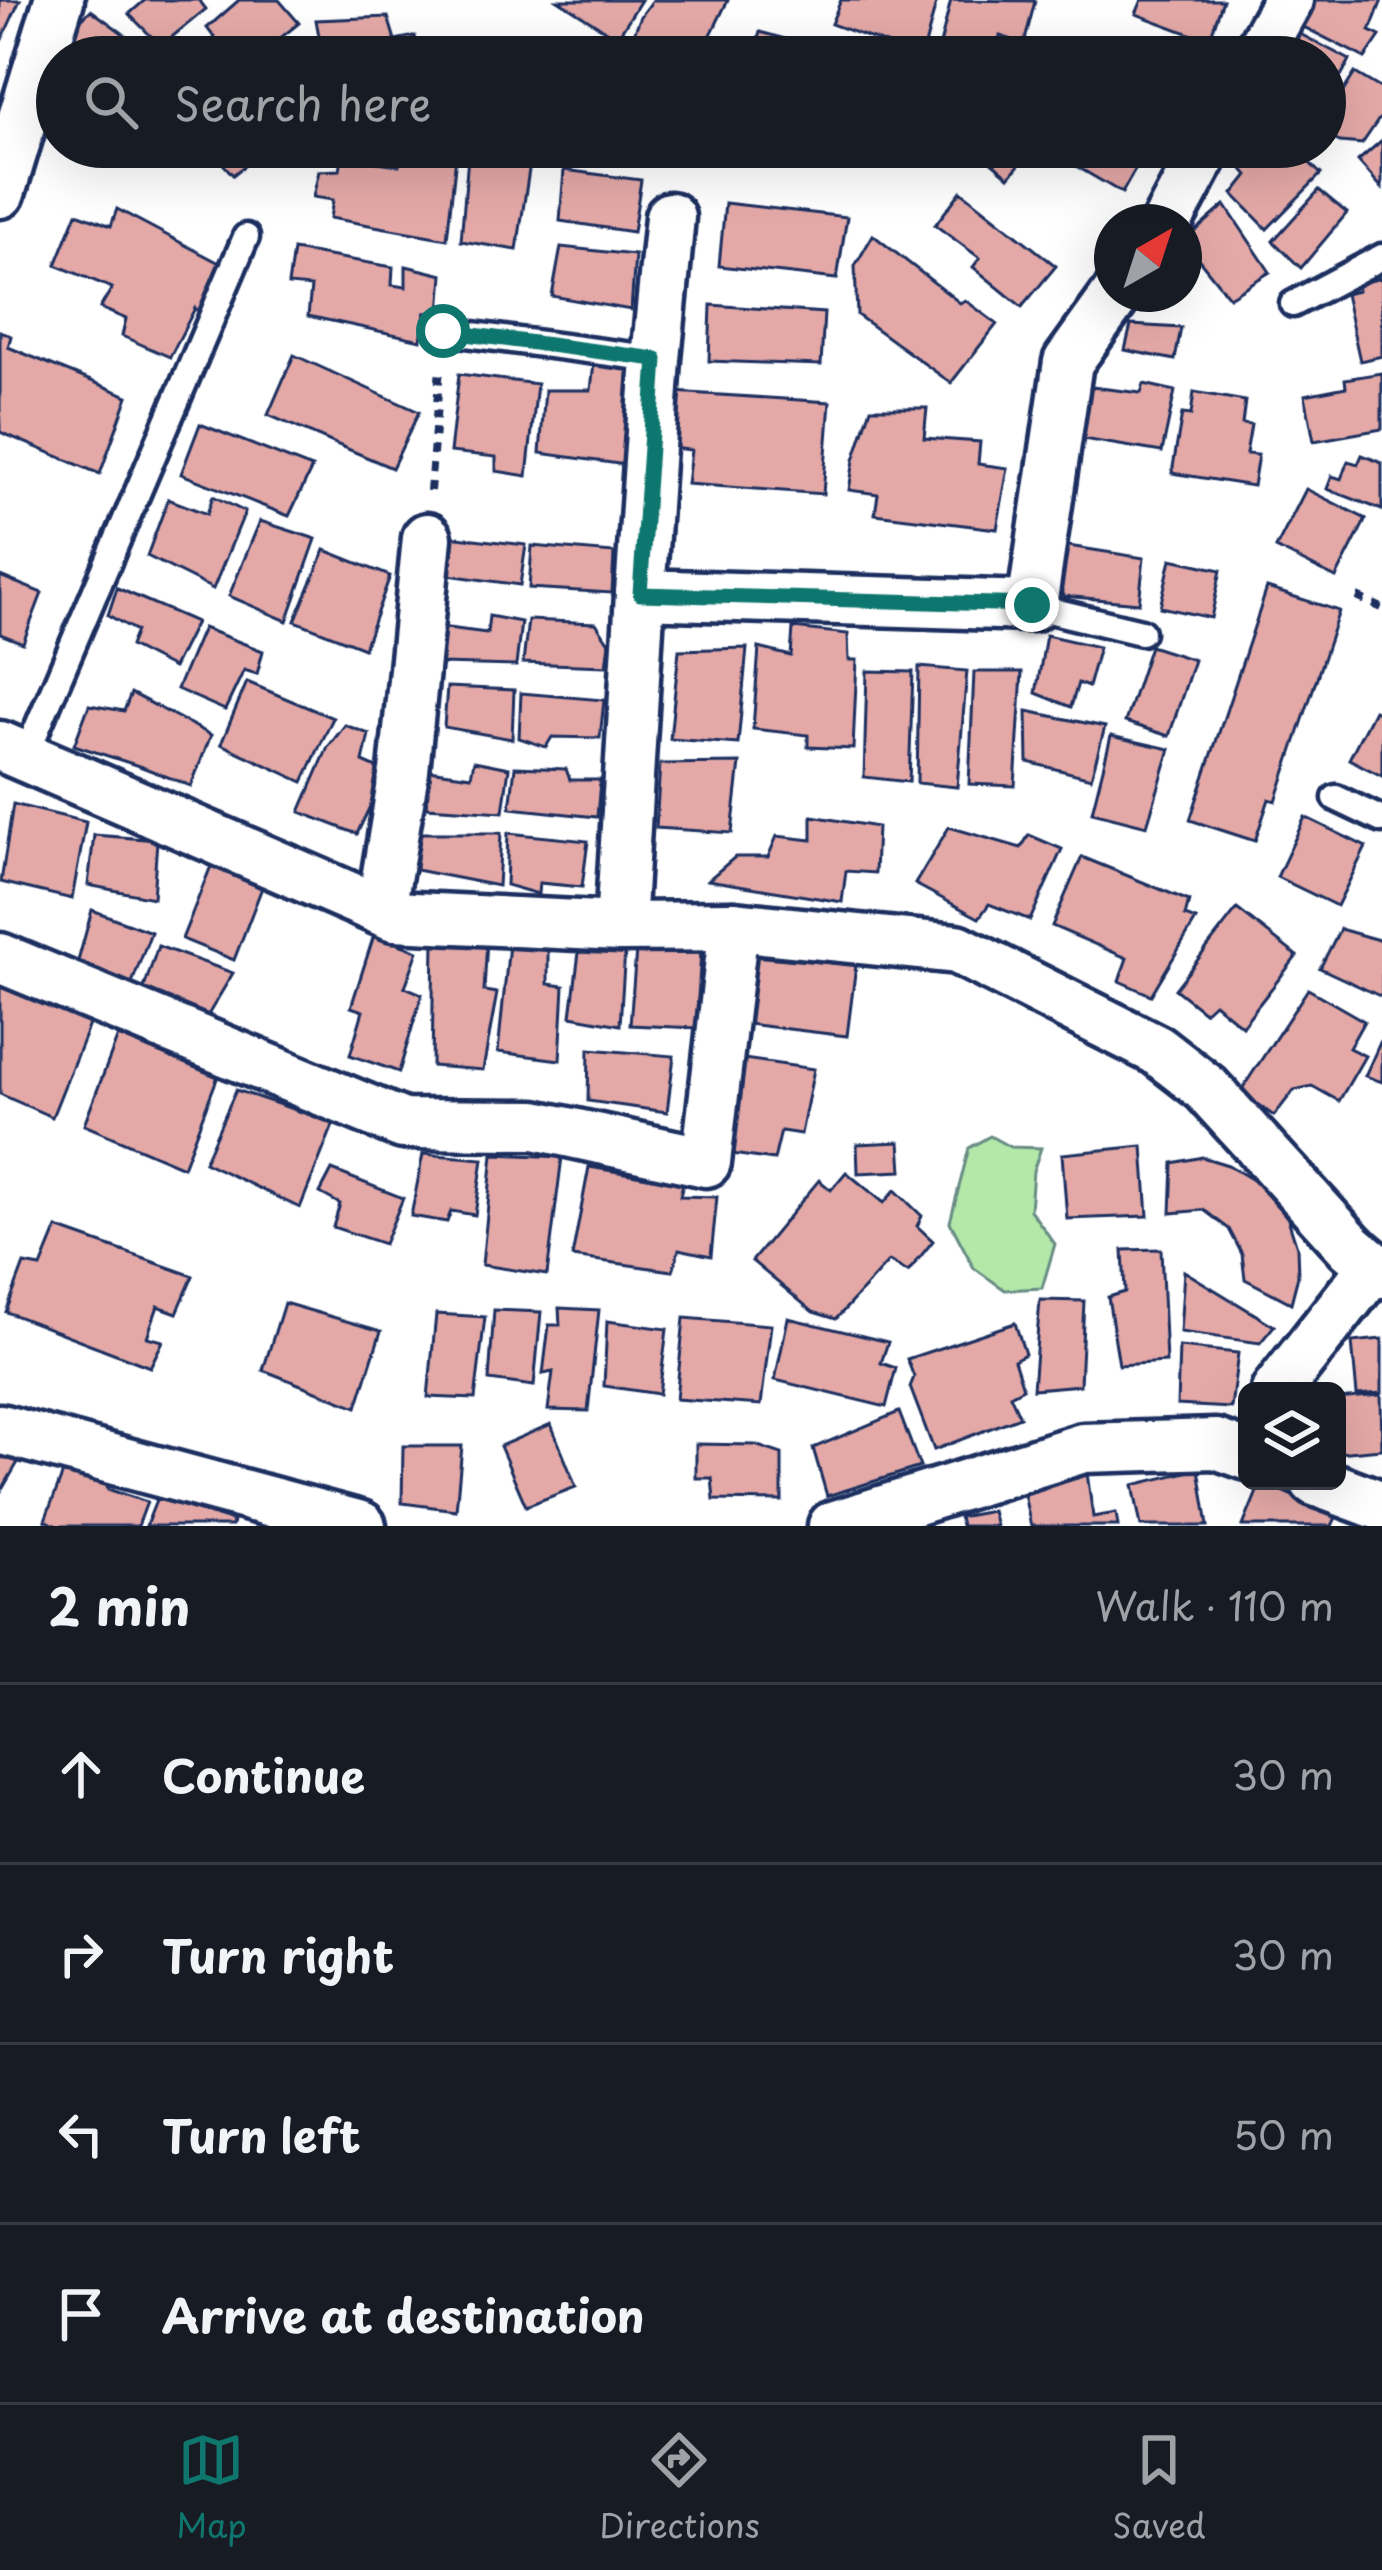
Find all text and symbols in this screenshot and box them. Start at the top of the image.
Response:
search box [36,36,1346,168]
text: Search here [174,68,431,136]
icon: search [78,69,144,135]
north arrow [1094,204,1202,312]
route start [416,304,470,358]
route end [1005,578,1059,632]
map controls [1238,1382,1346,1490]
button: layers [1238,1382,1346,1490]
text: 2 min [48,1566,190,1643]
text: Walk · 110 m [1096,1575,1334,1634]
text: Continue [162,1740,365,1808]
icon: ahead [48,1741,114,1807]
text: 30 m [1231,1744,1334,1803]
text: Turn right [162,1920,394,1988]
icon: right [48,1921,114,1987]
text: 30 m [1231,1924,1334,1983]
text: Turn left [162,2100,361,2168]
icon: left [48,2101,114,2167]
text: 50 m [1233,2104,1334,2163]
text: Arrive at destination [162,2280,645,2348]
icon: arrive [48,2281,114,2347]
tab: Map [176,2427,247,2549]
tab: Directions [599,2427,760,2549]
tab: Saved [1112,2427,1206,2549]

